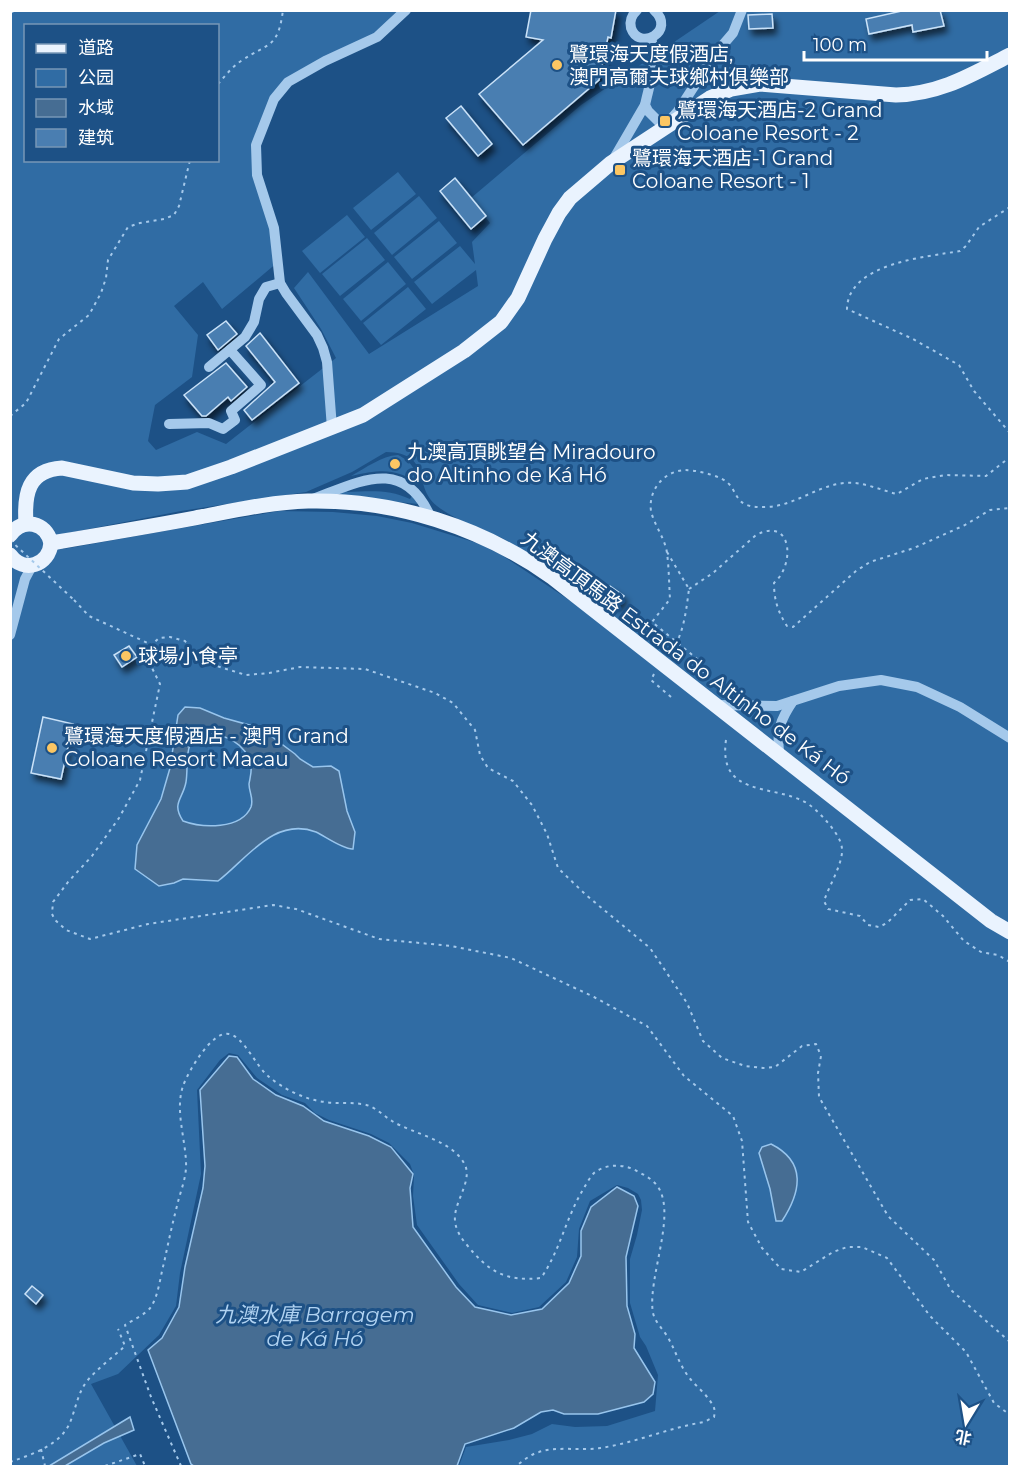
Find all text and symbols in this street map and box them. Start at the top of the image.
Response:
legend [24,24,219,162]
scale bar [804,24,987,62]
text: 100 m [813,34,867,56]
text: 道路 [78,37,114,59]
place label: 鷺環海天度假酒店, 澳門高爾夫球鄉村俱樂部 [569,42,789,89]
marker: 鷺環海天度假酒店, 澳門高爾夫球鄉村俱樂部 [550,58,564,72]
text: 公园 [78,67,114,89]
text: 水域 [78,97,114,119]
place label: 鷺環海天酒店-2 Grand Coloane Resort - 2 [677,98,883,145]
marker: 鷺環海天酒店-2 Grand Coloane Resort - 2 [658,114,672,128]
text: 建筑 [78,127,114,149]
place label: 鷺環海天酒店-1 Grand Coloane Resort - 1 [632,146,833,193]
marker: 鷺環海天酒店-1 Grand Coloane Resort - 1 [613,163,627,177]
place label: 九澳高頂眺望台 Miradouro do Altinho de Ká Hó [407,440,656,487]
marker: 九澳高頂眺望台 Miradouro do Altinho de Ká Hó [388,457,402,471]
street label: 九澳高頂馬路 Estrada do Altinho de Ká Hó [517,526,855,790]
place label: 球場小食亭 [138,644,238,668]
marker: 球場小食亭 [119,649,133,663]
place label: 鷺環海天度假酒店 - 澳門 Grand Coloane Resort Macau [64,724,349,771]
marker: 鷺環海天度假酒店 - 澳門 Grand Coloane Resort Macau [45,741,59,755]
water label: 九澳水庫 Barragem de Ká Hó [215,1302,415,1351]
north arrow [936,1393,996,1453]
text: 北 [954,1426,973,1448]

